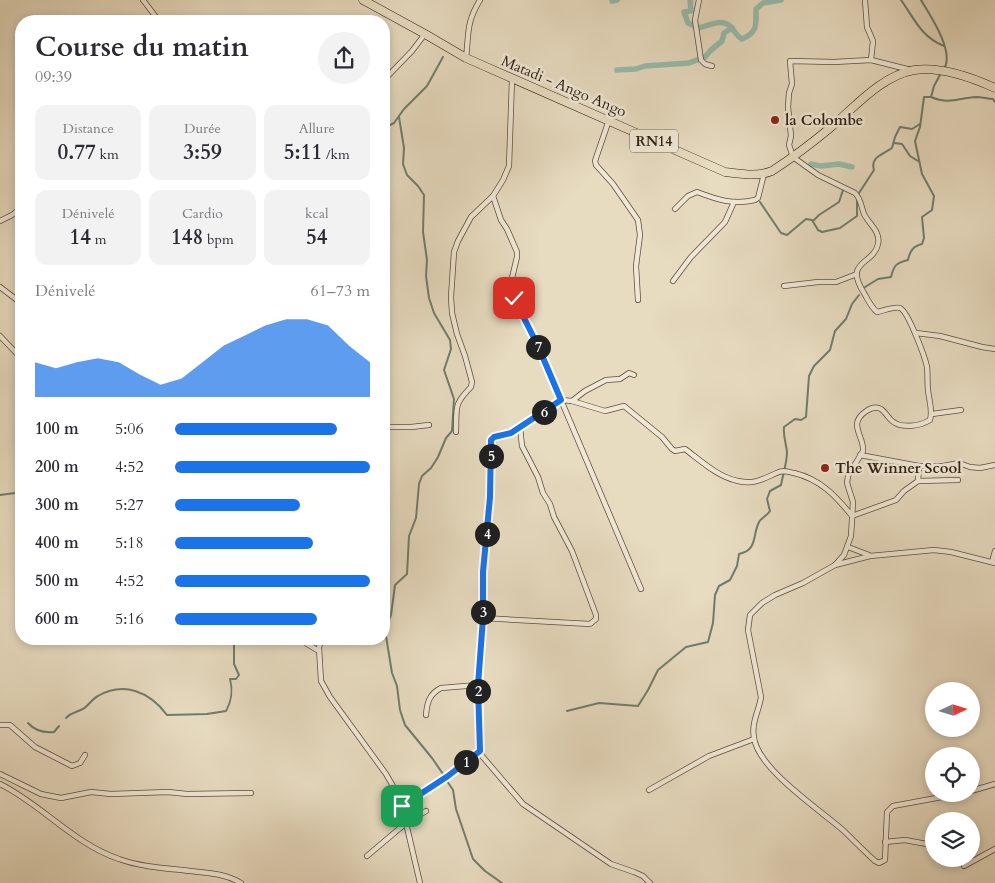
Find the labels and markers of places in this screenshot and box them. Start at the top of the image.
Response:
place label: la Colombe [785,110,863,130]
marker: la Colombe [769,114,781,126]
pin [493,277,535,319]
pin: 7 [526,334,550,360]
pin: 6 [532,400,556,424]
pin: 5 [478,444,504,468]
place label: The Winner Scool [835,458,962,478]
marker: The Winner Scool [819,462,831,474]
pin: 4 [474,522,500,546]
pin: 3 [470,600,496,624]
pin: 2 [466,678,490,704]
pin: 1 [454,750,478,774]
pin [381,785,423,827]

